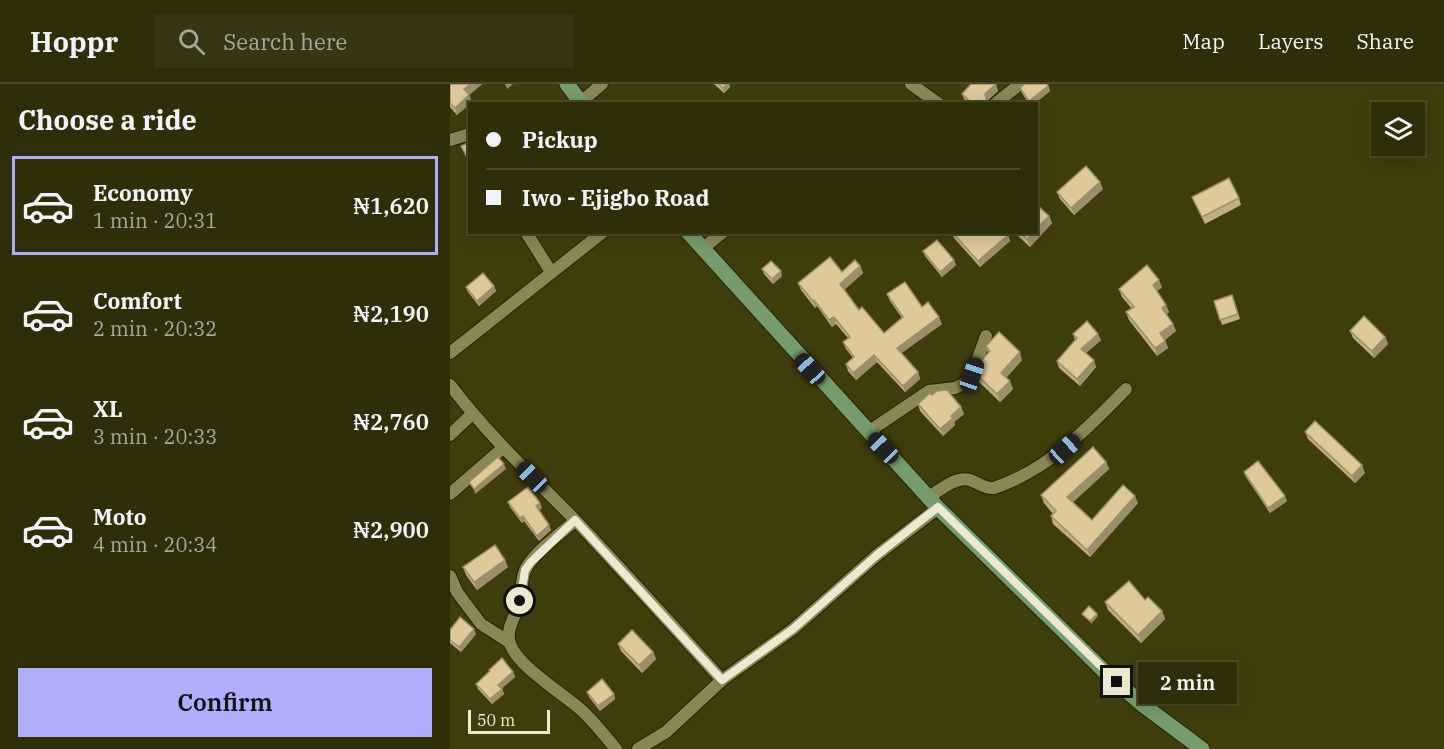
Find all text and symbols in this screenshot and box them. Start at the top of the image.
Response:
search box [154,14,574,68]
text: Hoppr [30,23,118,60]
icon: search [175,25,208,58]
text: Search here [223,27,347,56]
text: Map [1182,27,1225,55]
text: Layers [1258,27,1324,55]
text: Share [1357,27,1414,55]
text: Choose a ride [18,102,197,137]
map controls [1371,102,1425,156]
button: layers [1371,102,1425,156]
text: Pickup [522,125,598,154]
text: Economy [93,178,193,207]
icon: car [21,179,75,233]
text: Iwo - Ejigbo Road [522,183,709,212]
text: ₦1,620 [353,191,429,220]
text: 1 min · 20:31 [93,207,217,234]
text: Comfort [93,286,182,315]
icon: car [21,287,75,341]
text: ₦2,190 [353,299,429,328]
text: 2 min · 20:32 [93,315,217,342]
car [791,350,829,388]
car [958,355,986,395]
text: XL [93,394,123,423]
icon: car [21,395,75,449]
text: ₦2,760 [353,407,429,436]
text: 3 min · 20:33 [93,423,217,450]
car [864,429,902,467]
car [1046,430,1084,468]
car [513,458,551,496]
text: Moto [93,502,147,531]
icon: car [21,503,75,557]
text: ₦2,900 [353,515,429,544]
text: 4 min · 20:34 [93,531,217,558]
route start [506,587,533,614]
callout: 2 min [1138,661,1237,703]
button: Confirm [18,668,432,737]
route end [1103,668,1130,695]
text: 2 min [1160,669,1215,696]
scale bar [468,707,550,734]
text: 50 m [477,710,515,730]

